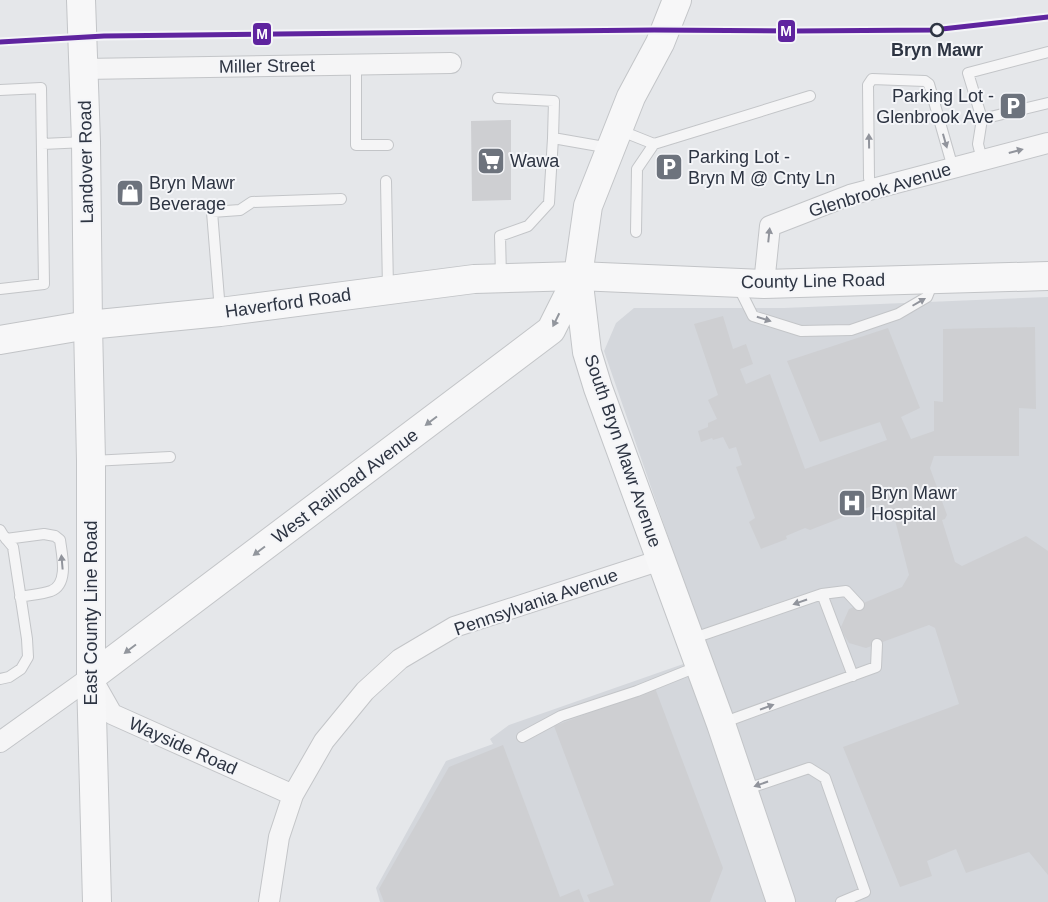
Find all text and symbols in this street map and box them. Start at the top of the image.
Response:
line badge: M [777,19,796,43]
line badge: M [252,22,272,46]
text: M [780,23,792,39]
marker: Bryn Mawr [930,23,944,37]
text: M [256,26,268,42]
place label: Bryn Mawr [891,40,983,60]
street label: Miller Street [219,55,315,77]
place label: Parking Lot - Glenbrook Ave [876,86,994,127]
parking icon: Parking Lot - Glenbrook Ave [998,91,1028,121]
street label: Landover Road [75,100,97,224]
one-way arrow [865,133,873,149]
one-way arrow [942,134,950,149]
supermarket icon: Wawa [476,146,506,176]
place label: Parking Lot - Bryn M @ Cnty Ln [688,147,835,188]
one-way arrow [1009,147,1024,155]
place label: Wawa [510,151,560,171]
parking icon: Parking Lot - Bryn M @ Cnty Ln [654,152,684,182]
street label: Glenbrook Avenue [806,159,954,221]
place label: Bryn Mawr Beverage [149,173,235,214]
shop icon: Bryn Mawr Beverage [115,178,145,208]
one-way arrow [765,227,773,243]
street label: County Line Road [741,270,885,292]
street label: Haverford Road [224,284,352,322]
one-way arrow [912,297,925,306]
one-way arrow [552,313,560,327]
one-way arrow [757,316,772,324]
street label: South Bryn Mawr Avenue [581,352,665,550]
one-way arrow [424,416,438,426]
street label: West Railroad Avenue [268,425,422,547]
place label: Bryn Mawr Hospital [871,483,957,524]
hospital icon: Bryn Mawr Hospital [837,488,867,518]
street label: East County Line Road [81,520,101,706]
one-way arrow [253,545,266,556]
one-way arrow [58,553,66,569]
street label: Pennsylvania Avenue [452,565,620,639]
one-way arrow [792,598,807,606]
one-way arrow [124,643,137,654]
one-way arrow [760,703,775,711]
street label: Wayside Road [126,713,240,779]
one-way arrow [754,781,769,788]

